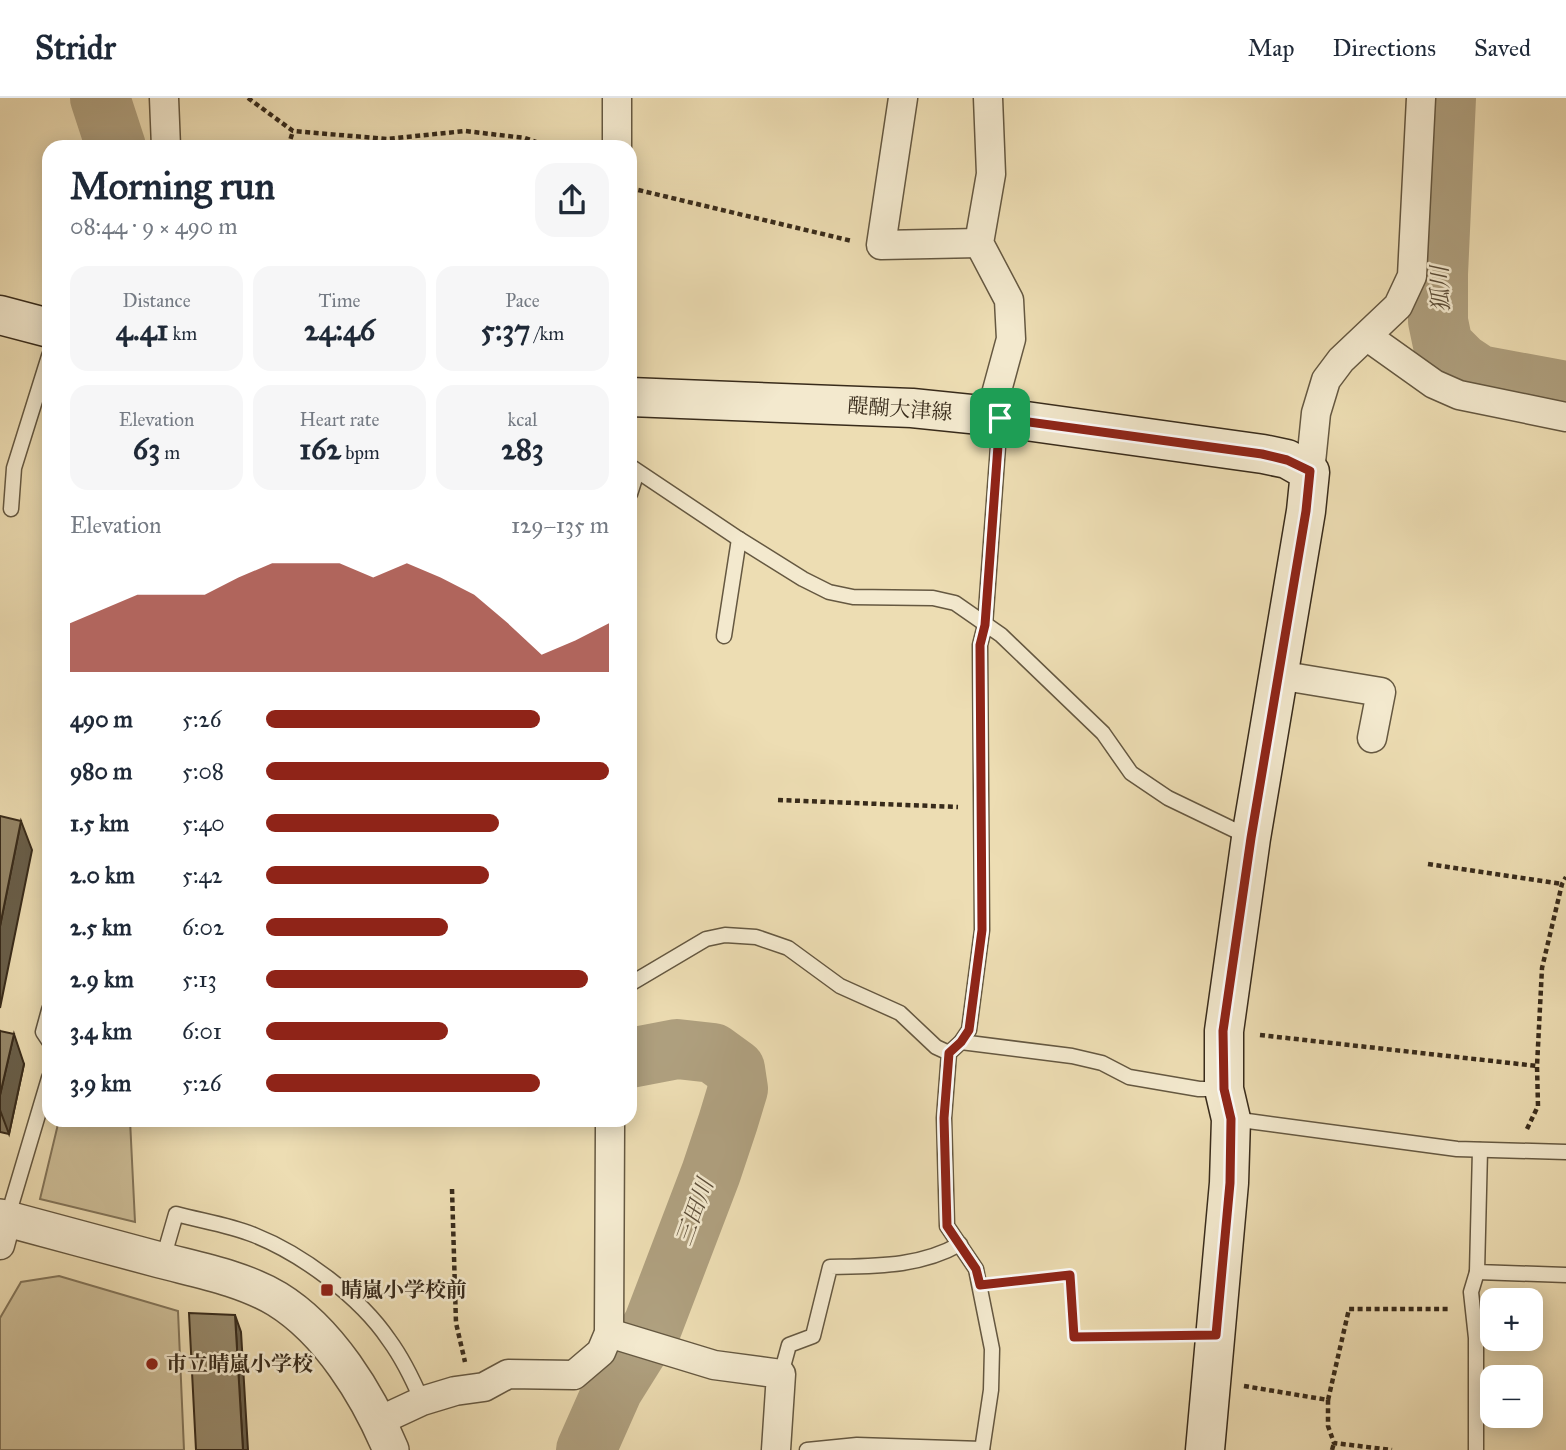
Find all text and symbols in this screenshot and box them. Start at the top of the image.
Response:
text: Stridr [35,28,116,68]
text: Map [1248,33,1295,63]
text: Directions [1333,33,1436,63]
text: Saved [1474,33,1531,63]
text: Morning run [70,163,275,209]
button: share [535,163,609,237]
text: 08:44 · 9 × 490 m [70,212,238,240]
water label: 狐川 [1425,263,1455,312]
text: Distance [122,289,191,312]
text: Time [318,289,361,312]
text: Pace [505,289,540,312]
text: 4.41 [116,312,168,348]
text: 24:46 [304,312,375,348]
text: 5:37 [481,312,530,348]
text: km [168,322,197,345]
text: /km [530,322,564,345]
pin [970,388,1030,448]
street label: 醍醐大津線 [847,392,953,426]
icon: arrive [981,399,1019,437]
text: Elevation [119,408,194,431]
text: Heart rate [300,408,379,431]
text: kcal [508,408,537,431]
text: 63 [133,431,160,467]
text: 162 [299,431,341,467]
text: 283 [501,431,544,467]
text: m [160,441,180,464]
text: bpm [341,441,380,464]
text: Elevation [70,511,161,539]
text: 129–135 m [511,511,609,539]
text: 490 m [70,705,133,733]
text: 5:26 [182,705,222,733]
text: 980 m [70,757,132,785]
text: 5:08 [182,757,224,785]
text: 1.5 km [70,809,129,837]
text: 5:40 [182,809,225,837]
text: 2.0 km [70,861,135,889]
text: 5:42 [182,861,223,889]
text: 2.5 km [70,913,132,941]
text: 6:02 [182,913,224,941]
text: 2.9 km [70,965,134,993]
text: 5:13 [182,965,217,993]
text: 3.4 km [70,1017,132,1045]
text: 6:01 [182,1017,222,1045]
text: 3.9 km [70,1069,131,1097]
text: 5:26 [182,1069,222,1097]
water label: 三田川 [669,1172,720,1249]
place label: 晴嵐小学校前 [341,1277,467,1303]
marker: 晴嵐小学校前 [319,1282,335,1298]
map controls [1480,1288,1543,1428]
button: + [1480,1288,1543,1351]
place label: 市立晴嵐小学校 [166,1351,313,1377]
marker: 市立晴嵐小学校 [144,1356,160,1372]
button: − [1480,1365,1543,1428]

